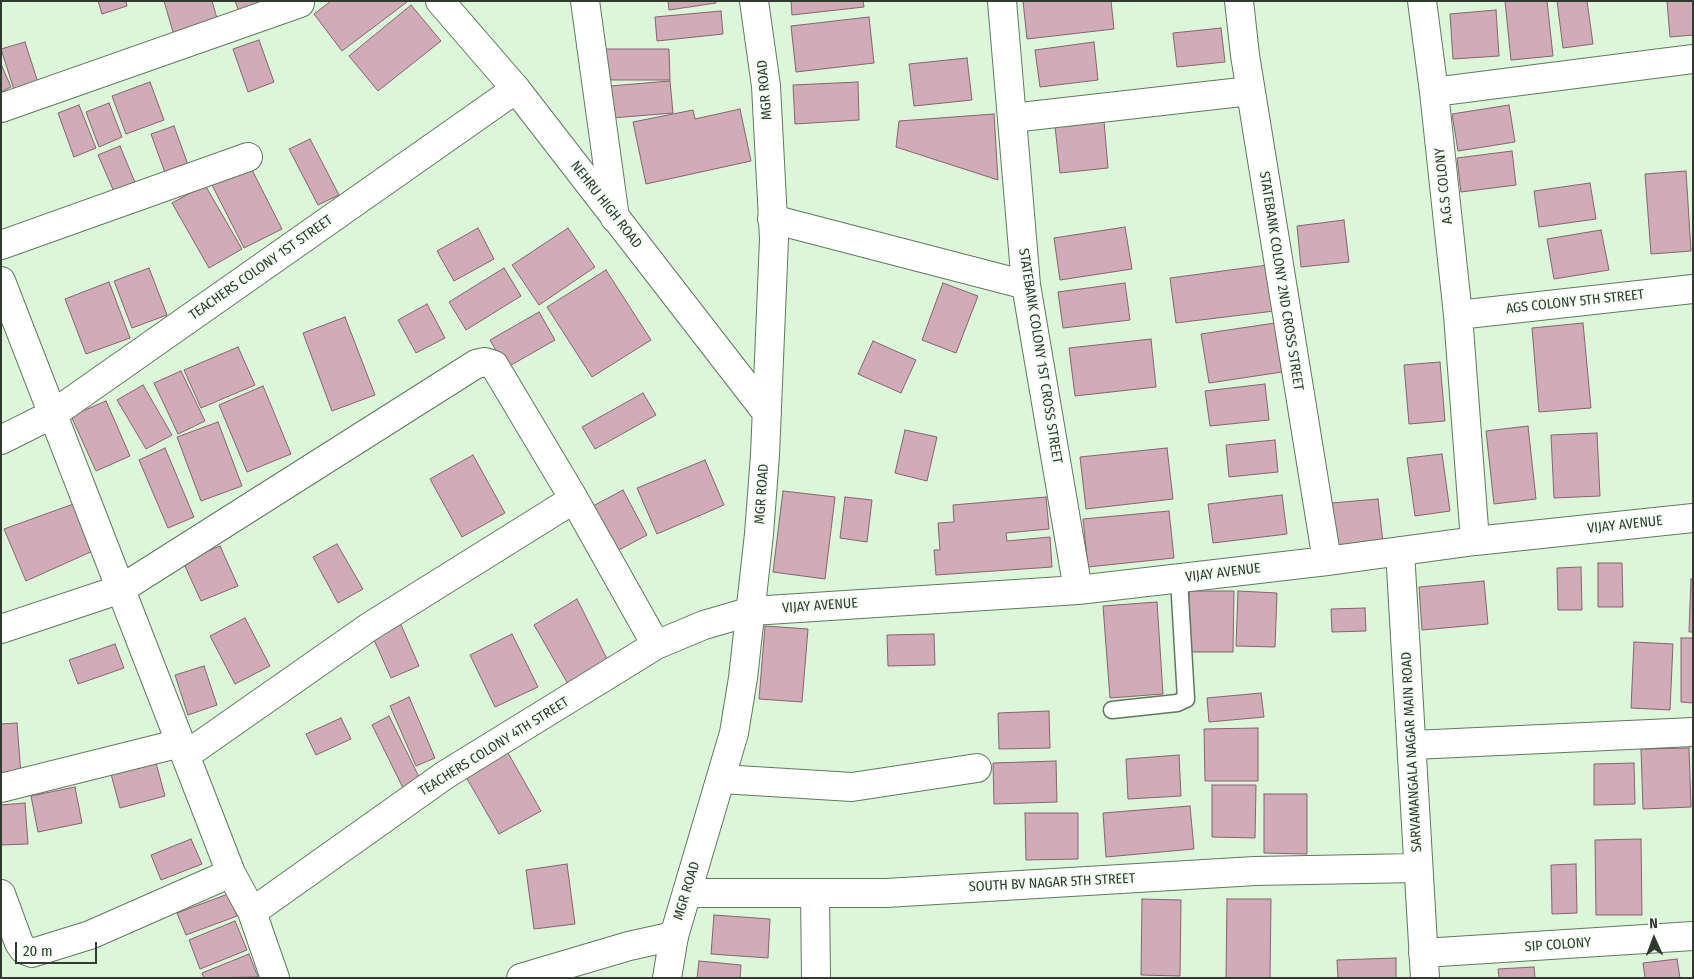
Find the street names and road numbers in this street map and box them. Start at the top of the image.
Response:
street label: MGR ROAD [754,59,776,121]
street label: A.G.S COLONY [1432,147,1456,225]
street label: NEHRU HIGH ROAD [567,158,645,252]
street label: STATEBANK COLONY 2ND CROSS STREET [1255,170,1307,392]
street label: TEACHERS COLONY 1ST STREET [186,212,336,324]
street label: STATEBANK COLONY 1ST CROSS STREET [1015,247,1065,465]
street label: AGS COLONY 5TH STREET [1505,286,1645,318]
street label: MGR ROAD [752,463,772,525]
street label: VIJAY AVENUE [1586,513,1664,537]
street label: VIJAY AVENUE [1184,560,1262,586]
street label: VIJAY AVENUE [782,595,858,617]
street label: SARVAMANGALA NAGAR MAIN ROAD [1398,651,1426,853]
street label: TEACHERS COLONY 4TH STREET [416,694,572,800]
street label: MGR ROAD [670,860,704,922]
street label: SOUTH BV NAGAR 5TH STREET [968,870,1136,896]
street label: SIP COLONY [1524,934,1592,956]

